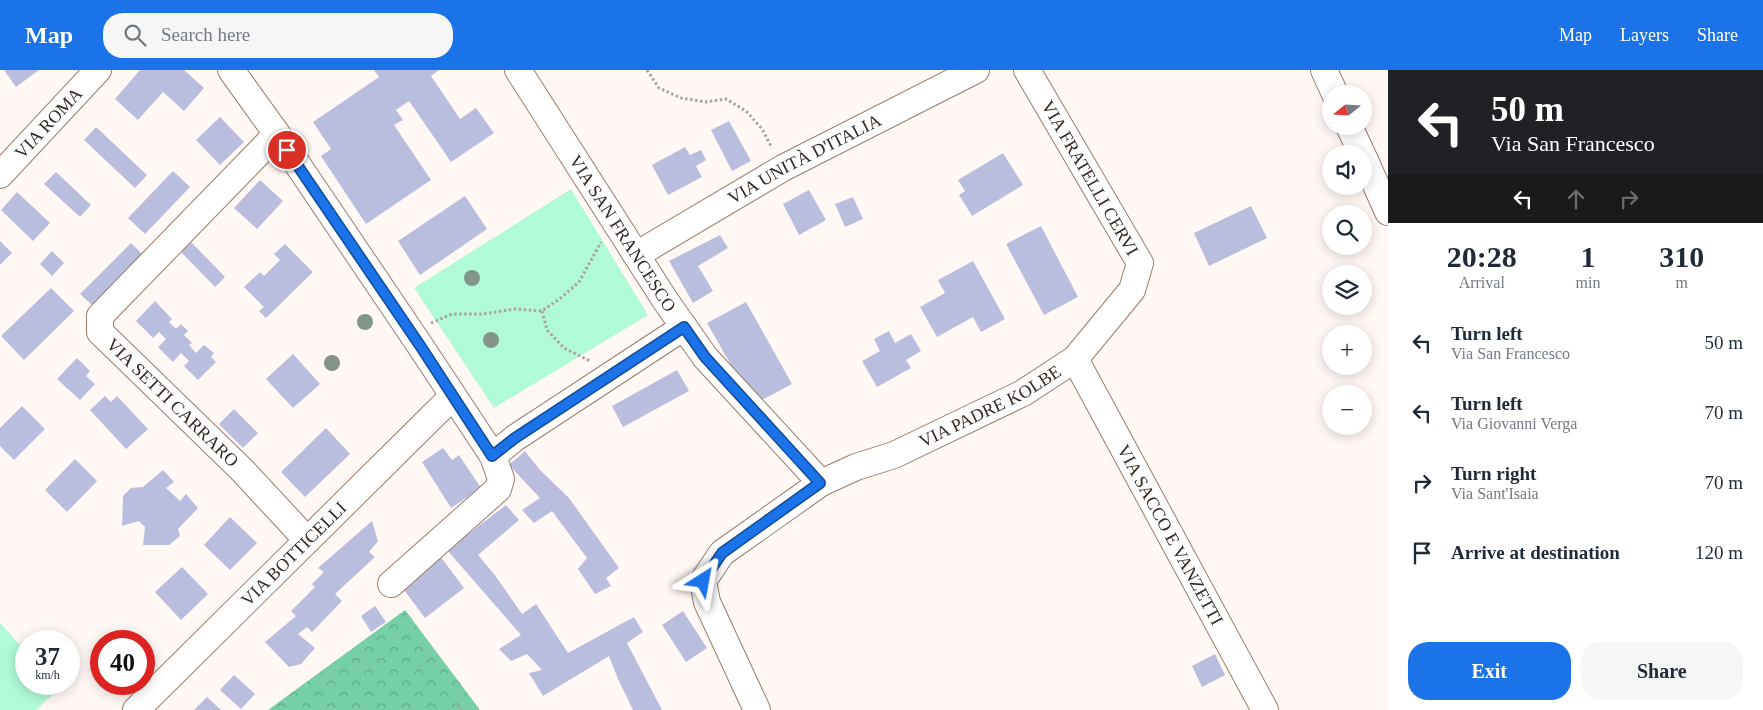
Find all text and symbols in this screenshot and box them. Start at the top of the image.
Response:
search box [103,13,453,58]
icon: search [121,21,149,49]
text: Map [25,22,73,48]
text: Search here [161,24,250,45]
text: Map [1559,25,1592,45]
text: Layers [1620,25,1669,45]
text: Share [1697,25,1738,45]
street label: VIA ROMA [11,84,86,163]
north arrow [1322,85,1372,135]
map controls [1322,85,1372,435]
icon: left [1408,90,1473,155]
text: 50 m [1491,90,1564,129]
street label: VIA FRATELLI CERVI [1037,97,1143,259]
street label: VIA UNITÀ D'ITALIA [724,110,884,208]
pin [266,129,308,171]
text: Via San Francesco [1491,131,1655,156]
icon: arrive [273,136,301,164]
button: sound [1322,145,1372,195]
street label: VIA SAN FRANCESCO [565,151,680,316]
icon: left [1509,185,1537,213]
icon: ahead [1562,185,1590,213]
icon: right [1615,185,1643,213]
button: search [1322,205,1372,255]
text: 20:28 [1447,240,1517,273]
text: 1 [1580,240,1595,273]
text: 310 [1659,240,1704,273]
button: layers [1322,265,1372,315]
text: Arrival [1459,274,1505,291]
text: min [1576,274,1600,291]
text: m [1675,274,1688,291]
text: Turn left [1451,323,1523,344]
button: + [1322,325,1372,375]
icon: left [1408,329,1436,357]
text: 50 m [1704,332,1743,353]
street label: VIA SETTI CARRARO [102,334,243,471]
text: Via San Francesco [1451,345,1570,362]
street label: VIA PADRE KOLBE [916,361,1065,451]
button: − [1322,385,1372,435]
text: Turn left [1451,393,1523,414]
icon: left [1408,399,1436,427]
text: 70 m [1704,402,1743,423]
text: Via Giovanni Verga [1451,415,1577,432]
street label: VIA SACCO E VANZETTI [1113,441,1227,628]
text: Turn right [1451,463,1536,484]
icon: right [1408,469,1436,497]
text: 70 m [1704,472,1743,493]
text: Via Sant'Isaia [1451,485,1539,502]
street label: VIA BOTTICELLI [237,498,350,610]
icon: arrive [1408,539,1436,567]
text: Arrive at destination [1451,542,1620,563]
text: 120 m [1695,542,1743,563]
position arrow [676,554,728,606]
speed limit sign: 40 [90,630,155,695]
button: Exit [1408,642,1571,700]
button: Share [1581,642,1743,700]
text: 37 [35,643,60,670]
text: km/h [35,668,60,682]

